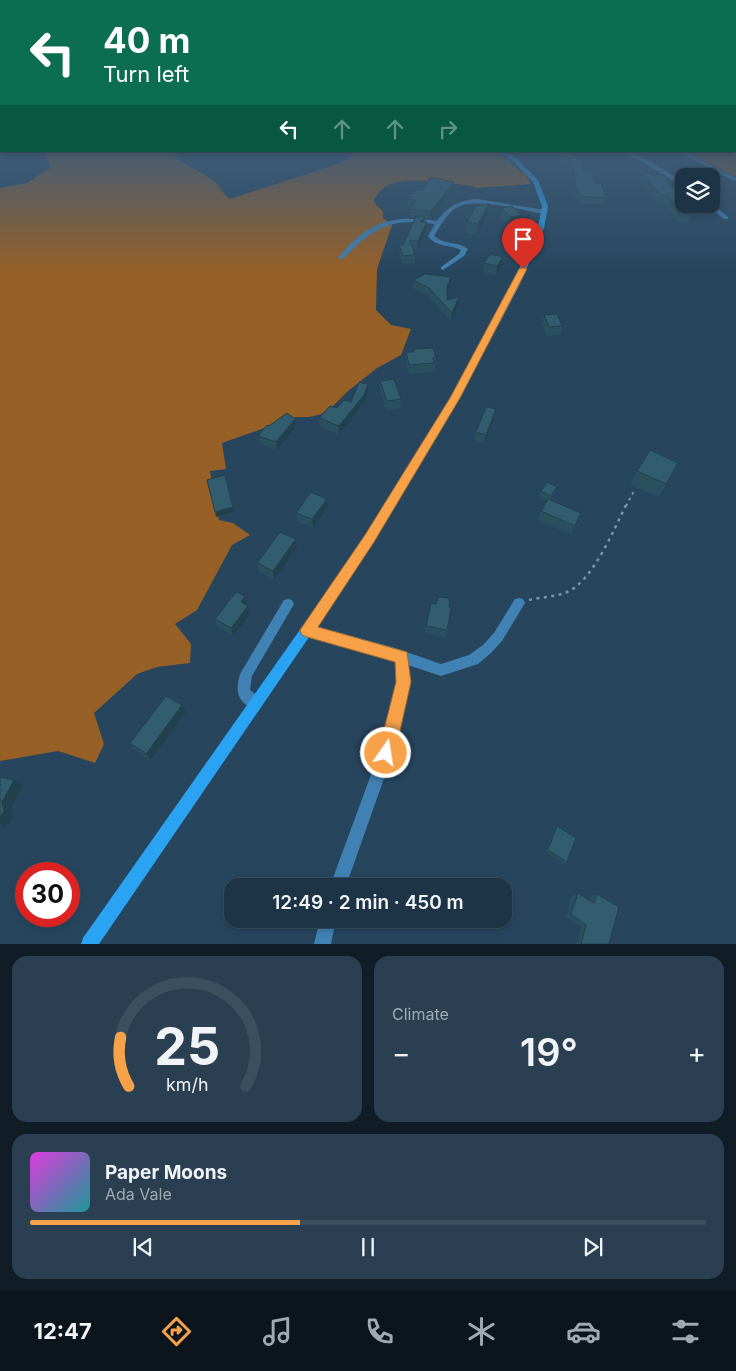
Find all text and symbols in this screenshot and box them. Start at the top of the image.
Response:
text: 40 m [103,19,191,61]
icon: left [20,20,85,85]
text: Turn left [103,61,189,87]
icon: left [275,115,303,143]
icon: ahead [328,115,356,143]
icon: ahead [381,115,409,143]
icon: right [434,115,462,143]
map controls [675,168,720,213]
button: layers [675,168,720,213]
pin [502,218,544,269]
icon: arrive [509,225,537,253]
position arrow [359,726,411,778]
speed limit sign: 30 [15,862,80,927]
text: 12:49 · 2 min · 450 m [272,891,464,914]
text: Climate [392,1004,449,1024]
text: 25 [154,1015,220,1078]
text: 19° [520,1029,578,1075]
text: − [392,1036,411,1070]
text: + [687,1036,706,1070]
text: km/h [166,1074,208,1095]
text: Paper Moons [105,1161,227,1184]
text: Ada Vale [105,1184,172,1204]
icon: previous [129,1233,157,1261]
icon: pause [354,1233,382,1261]
icon: next [579,1233,607,1261]
icon: directions [159,1314,194,1349]
icon: music [260,1314,295,1349]
icon: phone [362,1314,397,1349]
icon: climate [464,1314,499,1349]
icon: car [566,1314,601,1349]
icon: filters [668,1314,703,1349]
text: 12:47 [33,1318,92,1344]

